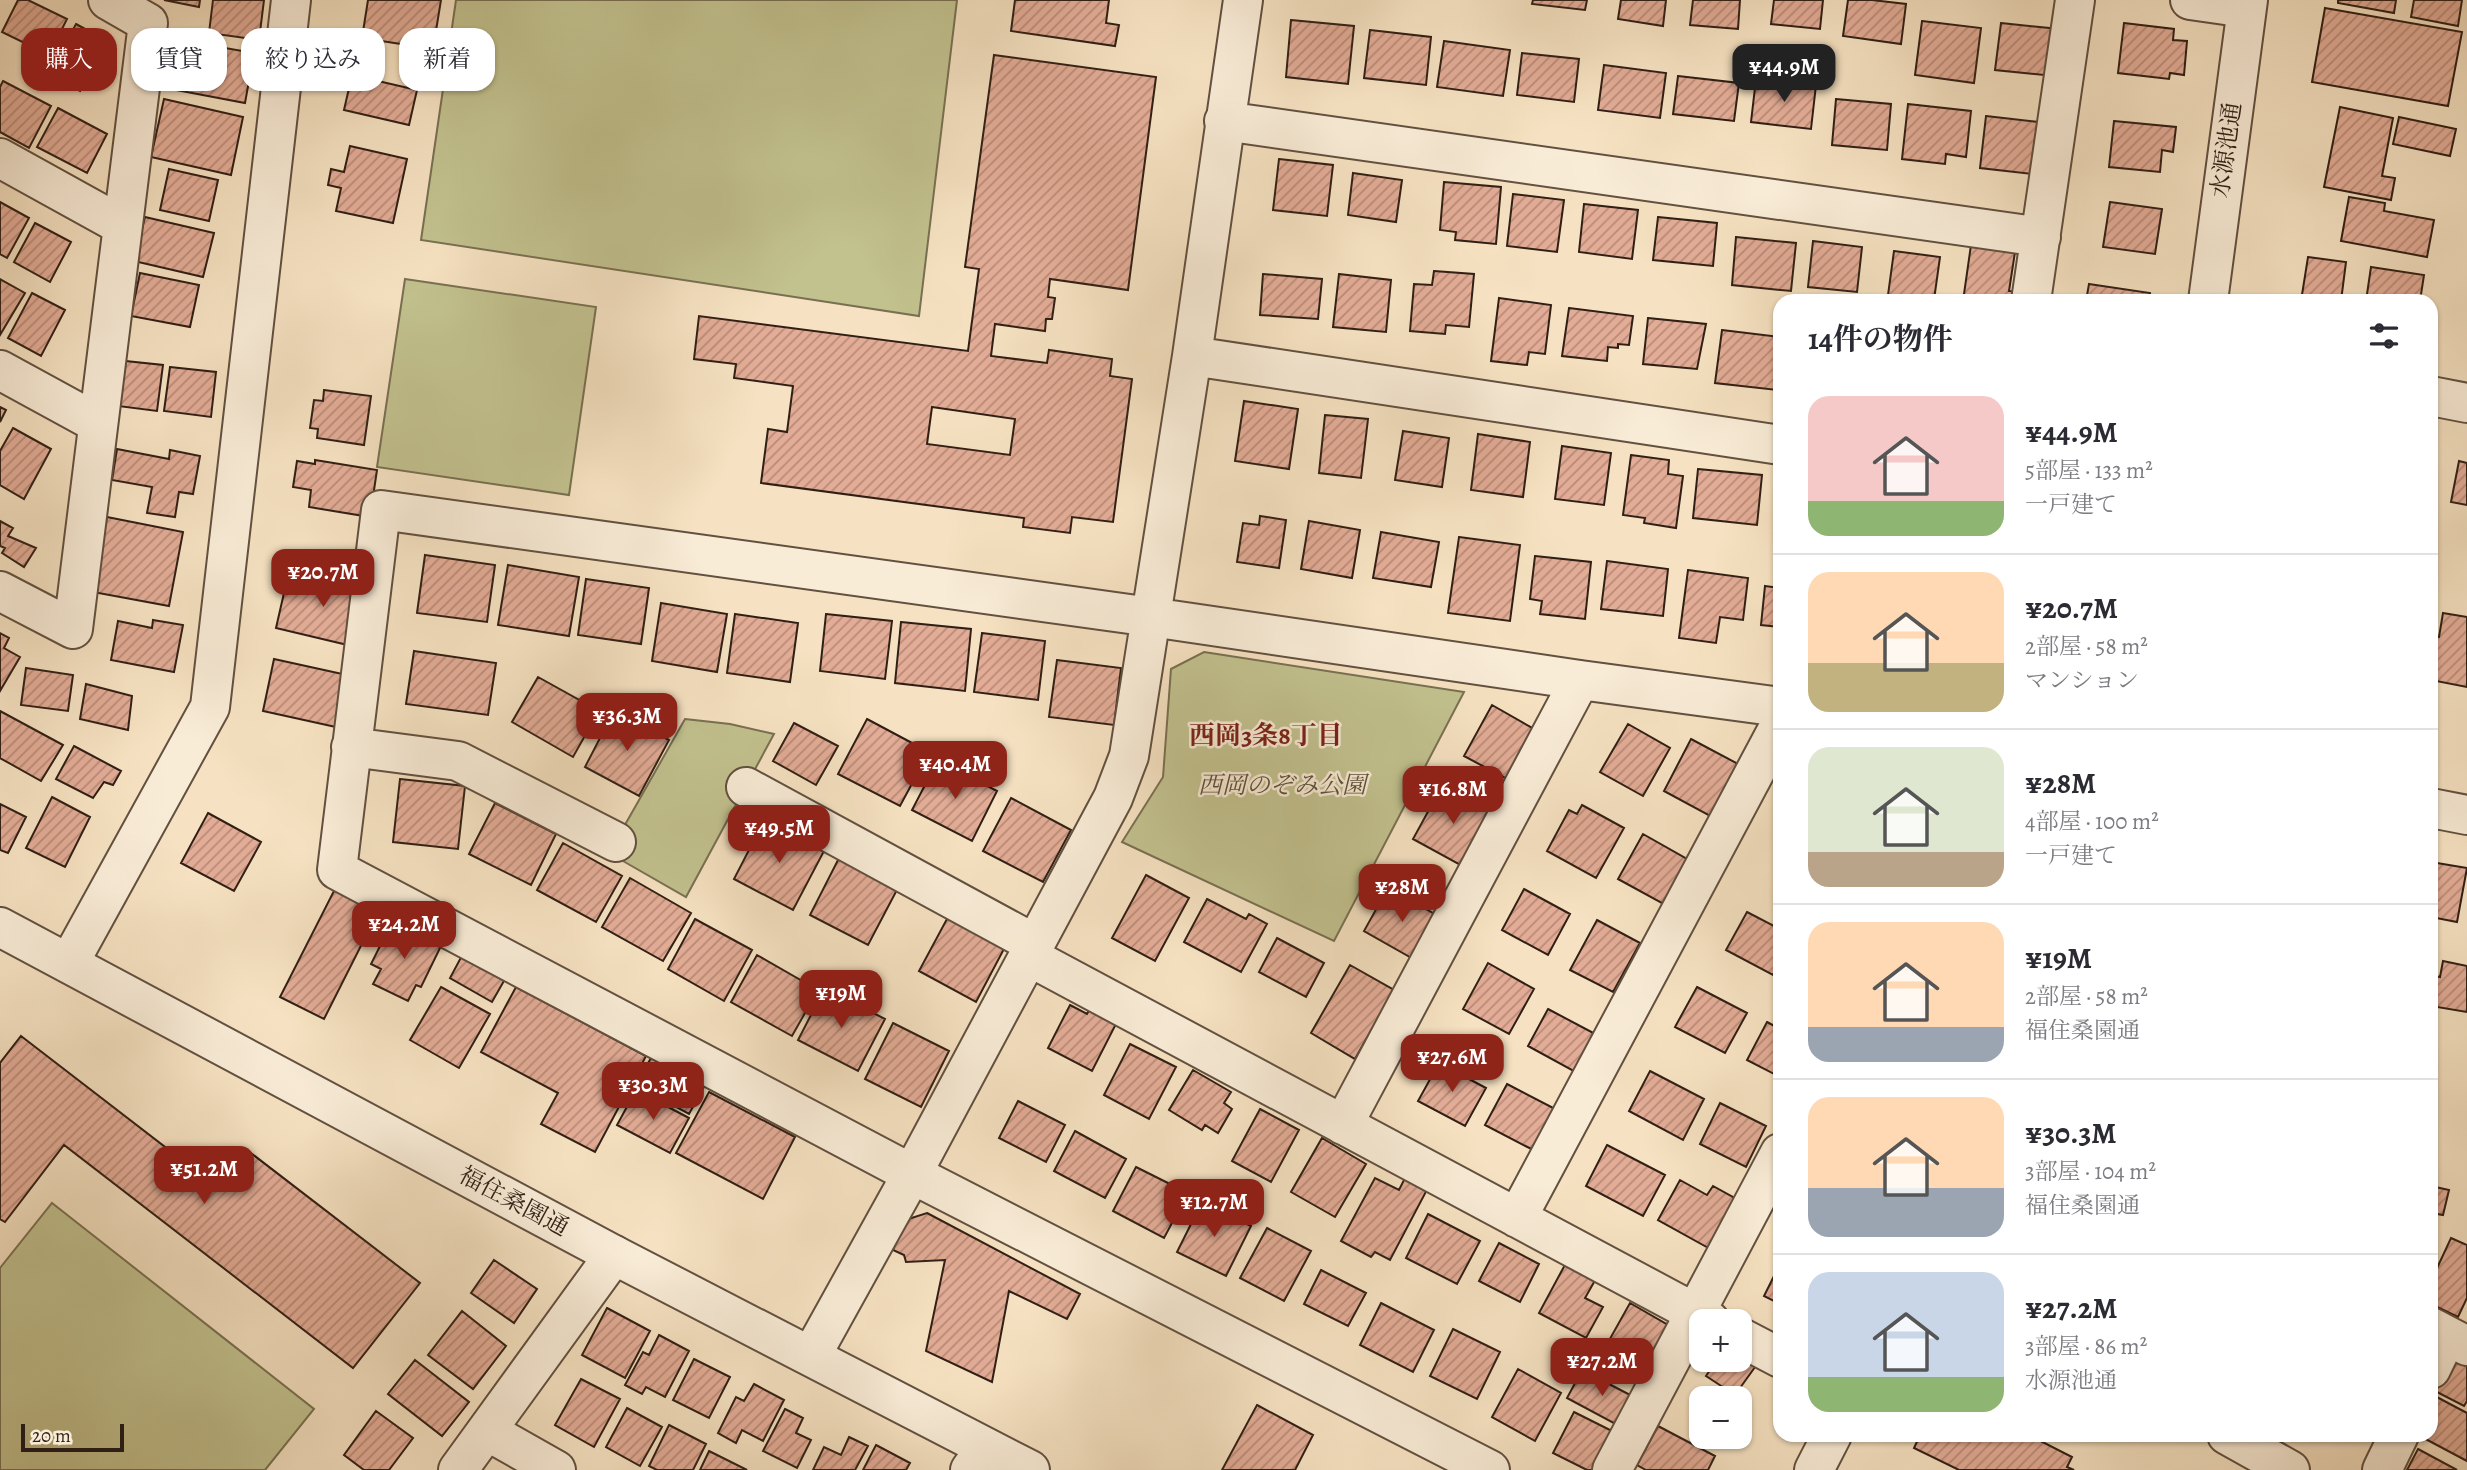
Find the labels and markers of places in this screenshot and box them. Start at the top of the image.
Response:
pin: ¥44.9M [1727,44,1841,104]
pin: ¥20.7M [266,550,380,609]
pin: ¥36.3M [570,694,684,753]
pin: ¥40.4M [898,742,1012,801]
pin: ¥16.8M [1396,766,1510,826]
pin: ¥49.5M [722,806,836,865]
pin: ¥28M [1361,864,1443,924]
pin: ¥24.2M [347,902,461,961]
pin: ¥19M [800,970,882,1030]
pin: ¥27.6M [1395,1034,1509,1094]
pin: ¥30.3M [596,1062,710,1122]
pin: ¥51.2M [147,1146,261,1206]
pin: ¥12.7M [1157,1180,1271,1239]
pin: ¥27.2M [1545,1338,1659,1398]

